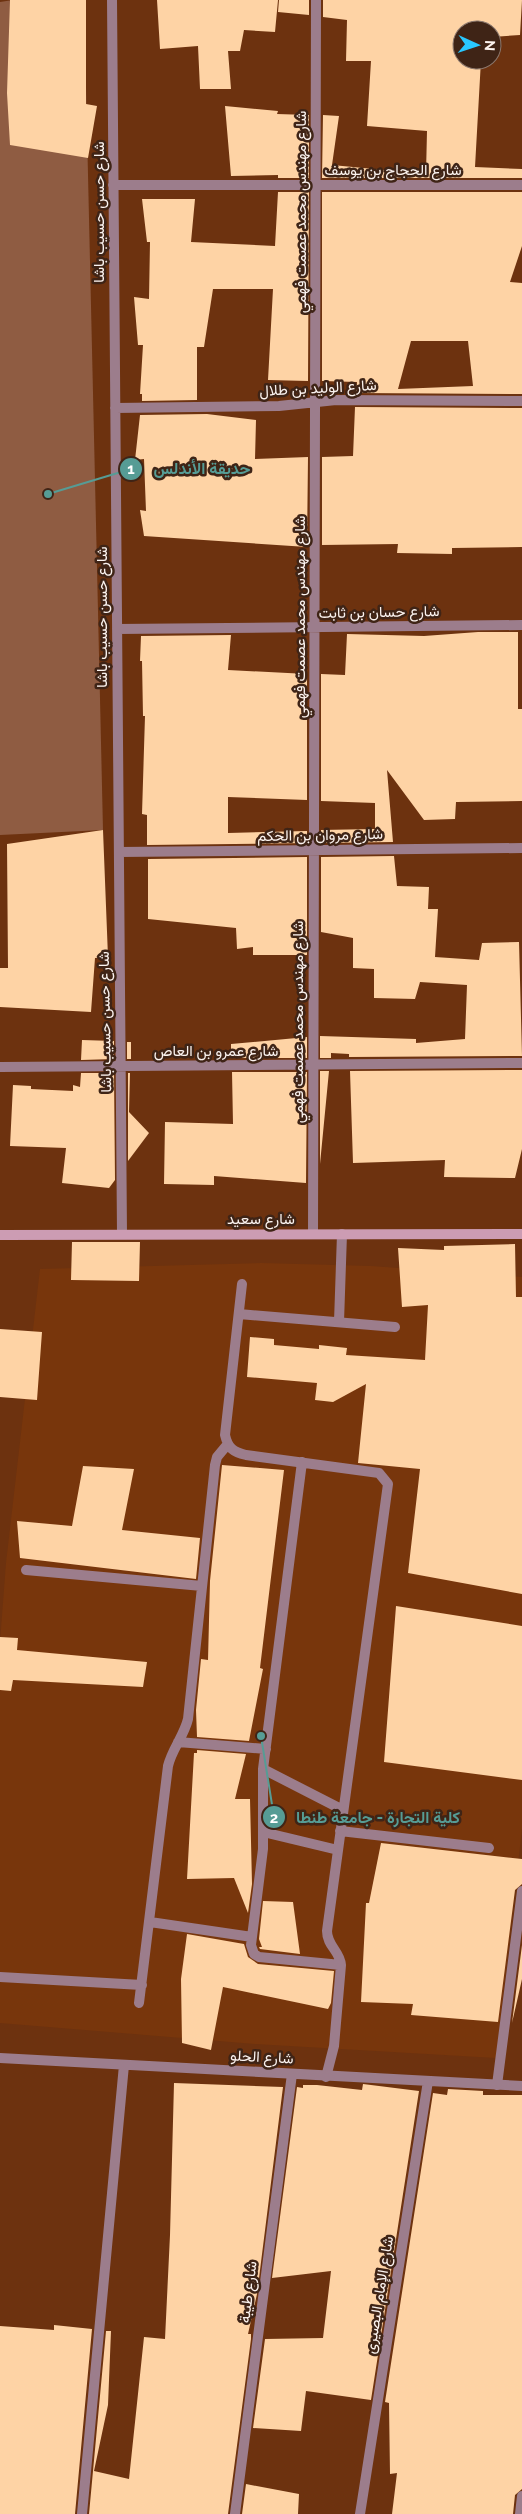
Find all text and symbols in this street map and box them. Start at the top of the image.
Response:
north arrow [452,20,502,70]
text: N [482,40,498,51]
street label: شارع مهندس محمد عصمت فهمي [292,111,314,313]
street label: شارع حسن حسيب باشا [90,141,110,283]
street label: شارع الحجاج بن يوسف [324,161,462,181]
street label: شارع الوليد بن طلال [259,376,377,402]
callout: حديقة الأندلس [119,453,260,484]
text: حديقة الأندلس [154,459,250,478]
text: 1 [127,460,135,478]
street label: شارع مهندس محمد عصمت فهمي [291,516,313,718]
street label: شارع حسن حسيب باشا [93,546,113,688]
street label: شارع حسان بن ثابت [318,602,440,624]
street label: شارع مروان بن الحكم [257,825,383,847]
street label: شارع مهندس محمد عصمت فهمي [289,921,311,1123]
street label: شارع حسن حسيب باشا [95,951,117,1093]
street label: شارع عمرو بن العاص [154,1042,278,1062]
street label: شارع سعيد [227,1210,295,1230]
callout: كلية التجارة - جامعة طنطا [261,1802,470,1833]
text: كلية التجارة - جامعة طنطا [296,1808,460,1828]
text: 2 [270,1809,278,1827]
street label: شارع الحلو [230,2046,294,2070]
street label: شارع الإمام البصيرى [361,2235,399,2355]
street label: شارع طيبة [235,2260,263,2324]

